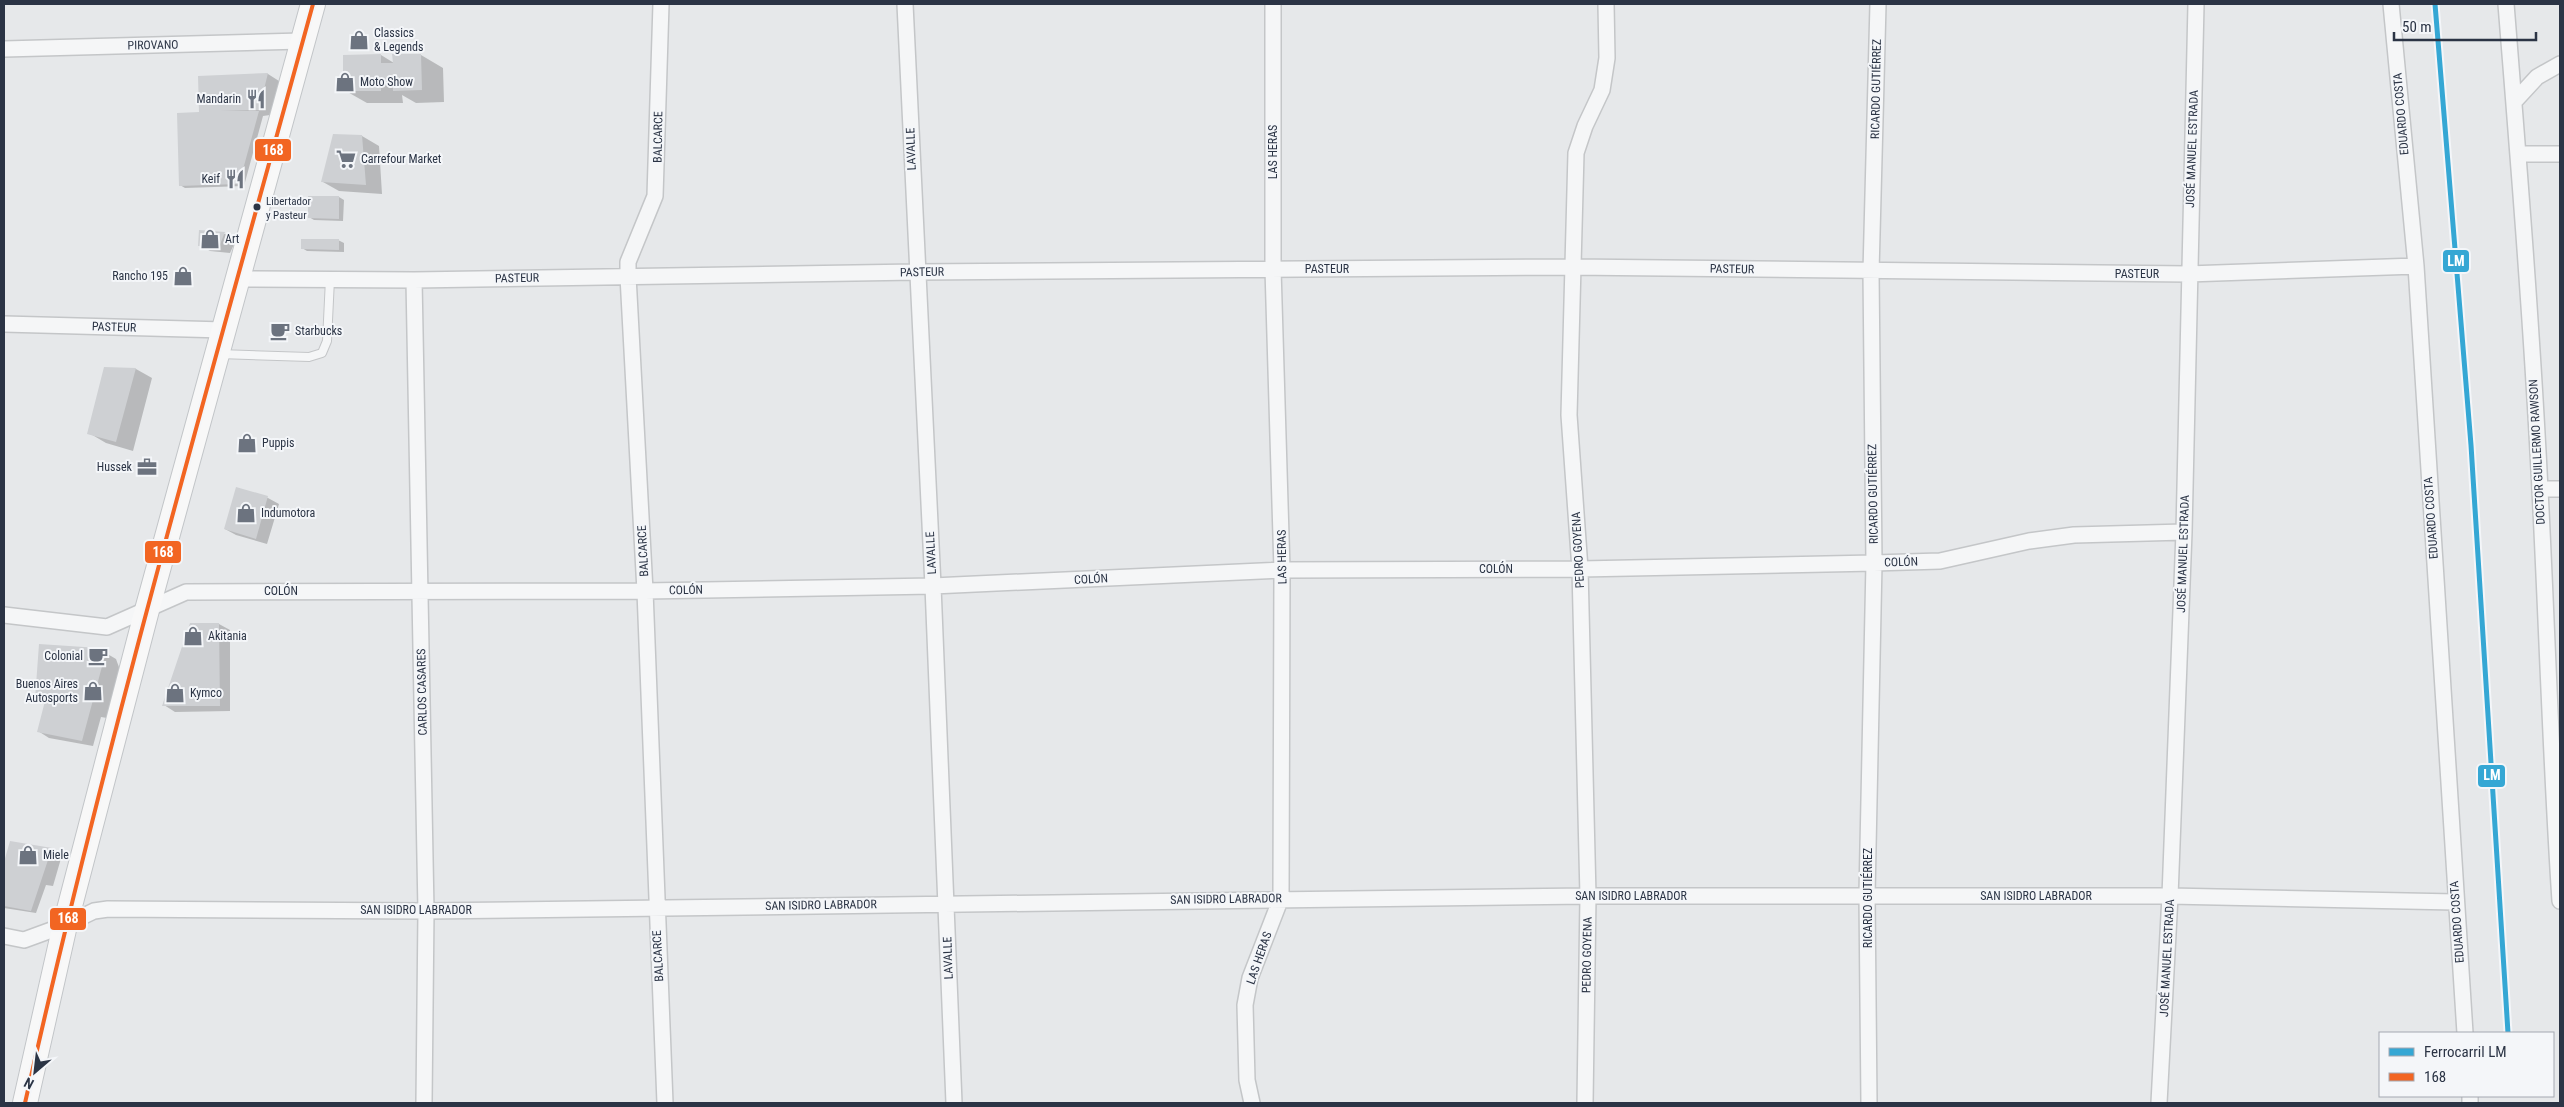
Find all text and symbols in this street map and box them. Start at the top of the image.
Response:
scale bar [2394,10,2536,42]
text: 50 m [2402,18,2432,36]
place label: Classics & Legends [374,26,423,54]
shop icon: Classics & Legends [348,29,370,51]
street label: PIROVANO [127,38,179,52]
street label: RICARDO GUTIÉRREZ [1867,39,1884,139]
shop icon: Moto Show [334,71,356,93]
street label: EDUARDO COSTA [2390,72,2412,156]
place label: Moto Show [360,75,413,89]
restaurant icon: Mandarin [245,88,267,110]
street label: JOSÉ MANUEL ESTRADA [2182,90,2201,208]
place label: Mandarin [196,92,241,106]
street label: BALCARCE [651,111,665,163]
street label: LAS HERAS [1266,125,1280,179]
street label: LAVALLE [903,127,919,171]
line badge: 168 [254,138,292,162]
text: 168 [262,142,284,158]
supermarket icon: Carrefour Market [335,148,357,170]
place label: Carrefour Market [361,152,442,166]
restaurant icon: Keif [224,168,246,190]
place label: Keif [201,172,220,186]
place label: Libertador y Pasteur [266,195,311,222]
marker: Libertador y Pasteur [252,202,262,212]
shop icon: Art [199,228,221,250]
place label: Art [225,232,240,246]
line badge: LM [2442,249,2470,273]
text: LM [2447,253,2465,269]
street label: PASTEUR [1305,262,1350,276]
street label: PASTEUR [1710,262,1755,276]
shop icon: Rancho 195 [172,265,194,287]
street label: PASTEUR [900,265,945,279]
street label: PASTEUR [2115,267,2160,281]
place label: Rancho 195 [112,269,168,283]
street label: PASTEUR [495,271,540,285]
street label: PASTEUR [92,319,137,335]
cafe icon: Starbucks [269,320,291,342]
place label: Starbucks [295,324,342,338]
street label: DOCTOR GUILLERMO RAWSON [2526,379,2548,525]
shop icon: Puppis [236,432,258,454]
place label: Puppis [262,436,295,450]
street label: RICARDO GUTIÉRREZ [1864,444,1881,544]
office icon: Hussek [136,456,158,478]
place label: Hussek [97,460,133,474]
street label: EDUARDO COSTA [2421,476,2441,560]
street label: JOSÉ MANUEL ESTRADA [2173,495,2192,613]
shop icon: Indumotora [235,502,257,524]
place label: Indumotora [261,506,316,520]
street label: PEDRO GOYENA [1569,511,1587,589]
street label: BALCARCE [635,525,651,577]
street label: LAS HERAS [1275,530,1289,584]
street label: LAVALLE [923,531,939,575]
line badge: 168 [144,540,182,564]
text: 168 [152,544,174,560]
street label: COLÓN [1884,553,1918,570]
street label: COLÓN [1479,561,1513,576]
street label: COLÓN [1074,570,1108,587]
street label: COLÓN [669,582,703,597]
street label: COLÓN [264,583,298,598]
shop icon: Akitania [182,625,204,647]
place label: Akitania [208,629,247,643]
cafe icon: Colonial [87,645,109,667]
street label: CARLOS CASARES [414,648,430,736]
place label: Colonial [44,649,83,663]
place label: Buenos Aires Autosports [16,677,78,705]
shop icon: Buenos Aires Autosports [82,680,104,702]
shop icon: Kymco [164,682,186,704]
place label: Kymco [190,686,222,700]
line badge: LM [2477,764,2506,788]
text: LM [2483,767,2501,783]
shop icon: Miele [17,844,39,866]
place label: Miele [43,848,69,862]
street label: RICARDO GUTIÉRREZ [1860,848,1875,948]
street label: EDUARDO COSTA [2447,880,2467,964]
street label: SAN ISIDRO LABRADOR [1575,889,1688,903]
street label: SAN ISIDRO LABRADOR [1980,889,2093,903]
street label: SAN ISIDRO LABRADOR [1170,891,1283,907]
street label: SAN ISIDRO LABRADOR [765,897,878,913]
street label: JOSÉ MANUEL ESTRADA [2156,899,2177,1017]
street label: SAN ISIDRO LABRADOR [360,903,473,917]
line badge: 168 [49,907,87,931]
text: 168 [57,910,79,926]
street label: PEDRO GOYENA [1579,917,1595,993]
street label: BALCARCE [650,930,666,982]
street label: LAS HERAS [1243,930,1275,986]
street label: LAVALLE [940,936,956,980]
legend [2379,1032,2554,1097]
text: Ferrocarril LM [2424,1043,2507,1061]
north arrow [10,1047,60,1097]
text: 168 [2424,1068,2446,1086]
text: N [21,1074,36,1093]

